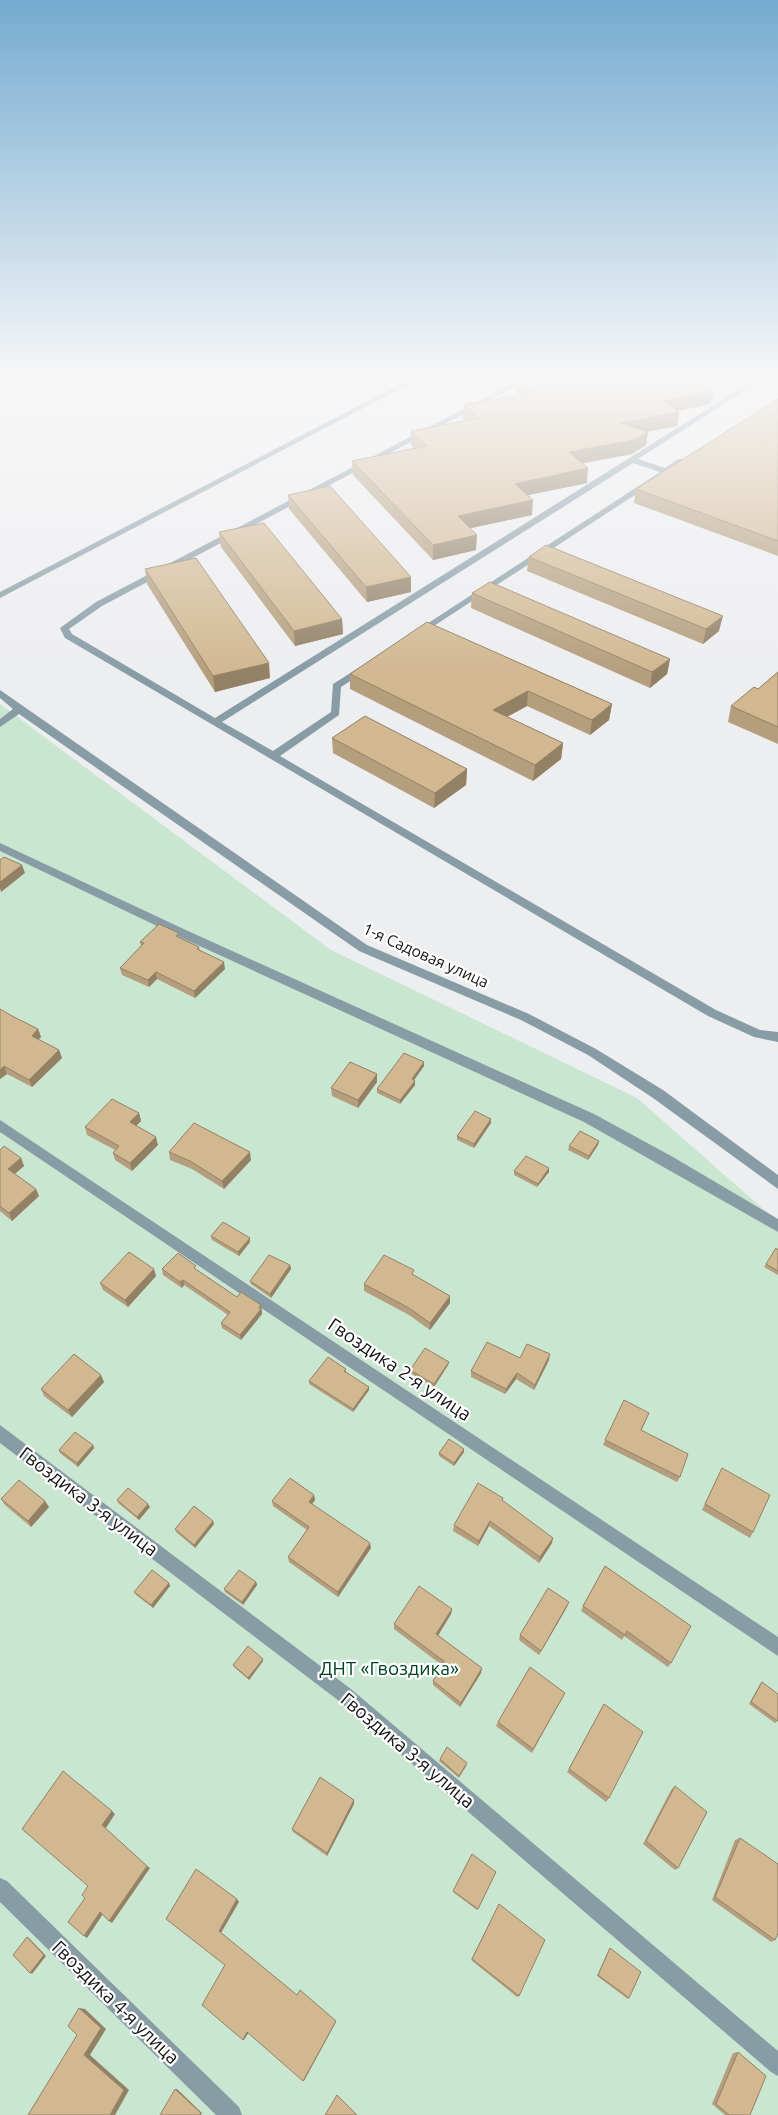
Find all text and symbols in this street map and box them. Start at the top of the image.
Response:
street label: 1-я Садовая улица [360,919,492,991]
street label: Гвоздика 2-я улица [324,1313,476,1425]
street label: Гвоздика 3-я улица [15,1442,163,1560]
park label: ДНТ «Гвоздика» [319,1657,459,1679]
street label: Гвоздика 3-я улица [337,1688,479,1812]
street label: Гвоздика 4-я улица [48,1936,184,2068]

